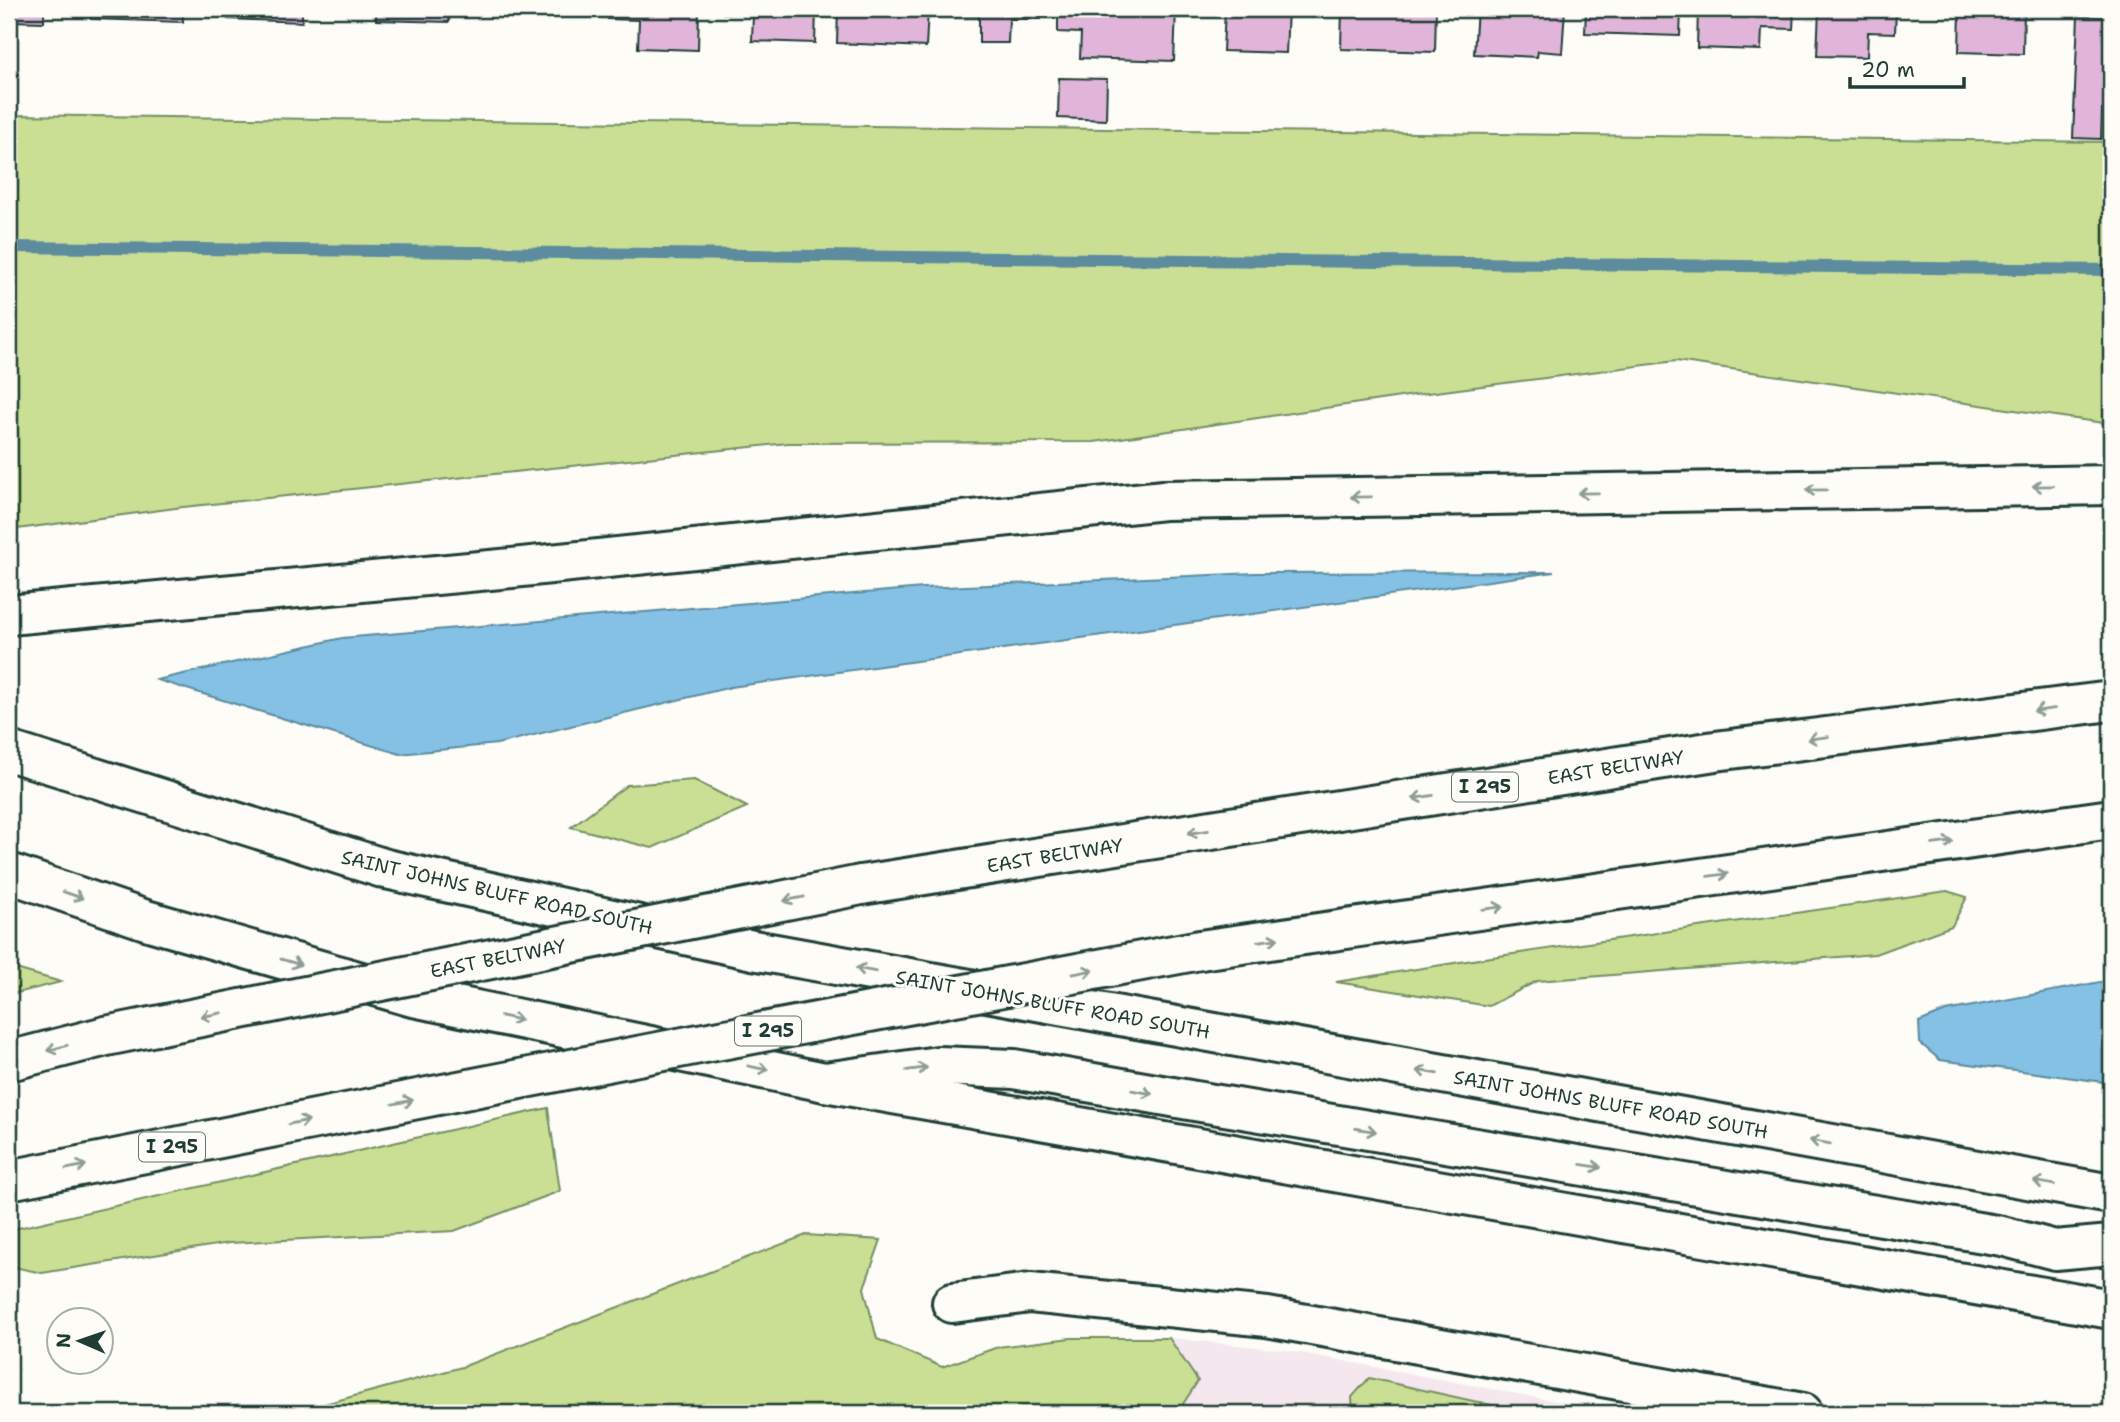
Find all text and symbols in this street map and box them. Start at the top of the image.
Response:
scale bar [1850,46,1964,90]
text: 20 m [1861,56,1915,84]
one-way arrow [2032,479,2055,493]
one-way arrow [1804,483,1827,496]
one-way arrow [1577,486,1600,500]
one-way arrow [1349,490,1372,503]
one-way arrow [2033,703,2055,716]
one-way arrow [1807,732,1830,745]
street label: EAST BELTWAY [1546,744,1687,791]
road number: I 295 [1452,772,1518,802]
one-way arrow [1412,791,1435,804]
one-way arrow [1188,826,1210,839]
street label: EAST BELTWAY [985,832,1126,879]
one-way arrow [1931,836,1954,849]
street label: SAINT JOHNS BLUFF ROAD SOUTH [339,844,655,941]
one-way arrow [1706,869,1729,882]
one-way arrow [62,890,84,902]
one-way arrow [783,892,806,906]
one-way arrow [1481,901,1504,914]
street label: EAST BELTWAY [428,933,569,984]
one-way arrow [1256,934,1279,947]
one-way arrow [279,956,301,969]
one-way arrow [855,963,878,976]
street label: SAINT JOHNS BLUFF ROAD SOUTH [894,965,1212,1044]
one-way arrow [1071,965,1094,978]
one-way arrow [200,1009,223,1022]
one-way arrow [499,1011,522,1025]
road number: I 295 [735,1016,801,1046]
one-way arrow [46,1042,69,1055]
one-way arrow [746,1062,769,1076]
one-way arrow [905,1062,928,1075]
one-way arrow [1416,1065,1439,1078]
street label: SAINT JOHNS BLUFF ROAD SOUTH [1452,1065,1770,1144]
one-way arrow [1130,1086,1153,1099]
one-way arrow [391,1094,414,1108]
one-way arrow [287,1115,310,1129]
one-way arrow [1355,1124,1377,1137]
road number: I 295 [139,1132,205,1162]
one-way arrow [1809,1135,1832,1148]
one-way arrow [64,1159,87,1173]
one-way arrow [1579,1160,1602,1173]
one-way arrow [2033,1175,2056,1189]
north arrow [46,1306,116,1376]
text: N [51,1332,76,1348]

